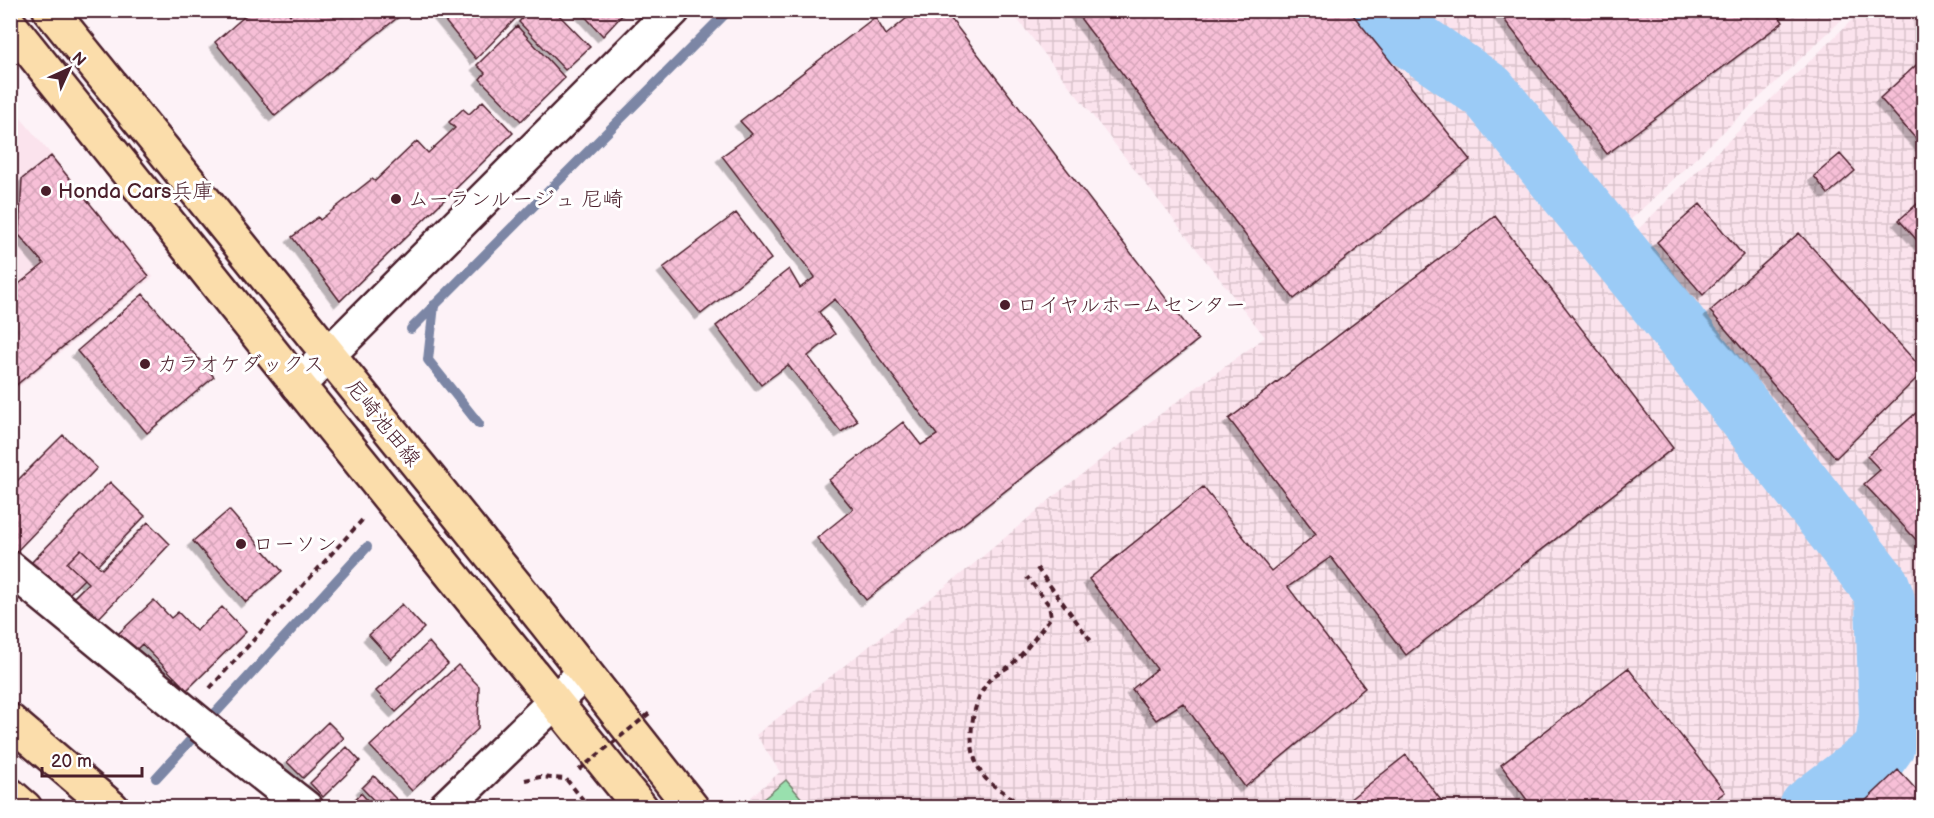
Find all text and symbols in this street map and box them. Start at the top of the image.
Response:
north arrow [39,39,99,99]
text: N [68,48,90,70]
place label: Honda Cars兵庫 [58,179,214,204]
marker: Honda Cars兵庫 [39,184,53,198]
place label: ムーランルージュ 尼崎 [408,187,623,212]
marker: ムーランルージュ 尼崎 [389,192,403,206]
place label: ロイヤルホームセンター [1017,293,1246,318]
marker: ロイヤルホームセンター [998,298,1012,312]
place label: カラオケダックス [157,352,325,377]
marker: カラオケダックス [138,357,152,371]
street label: 尼崎池田線 [340,374,426,472]
place label: ローソン [253,532,337,557]
marker: ローソン [234,537,248,551]
scale bar [42,740,142,778]
text: 20 m [51,751,92,772]

